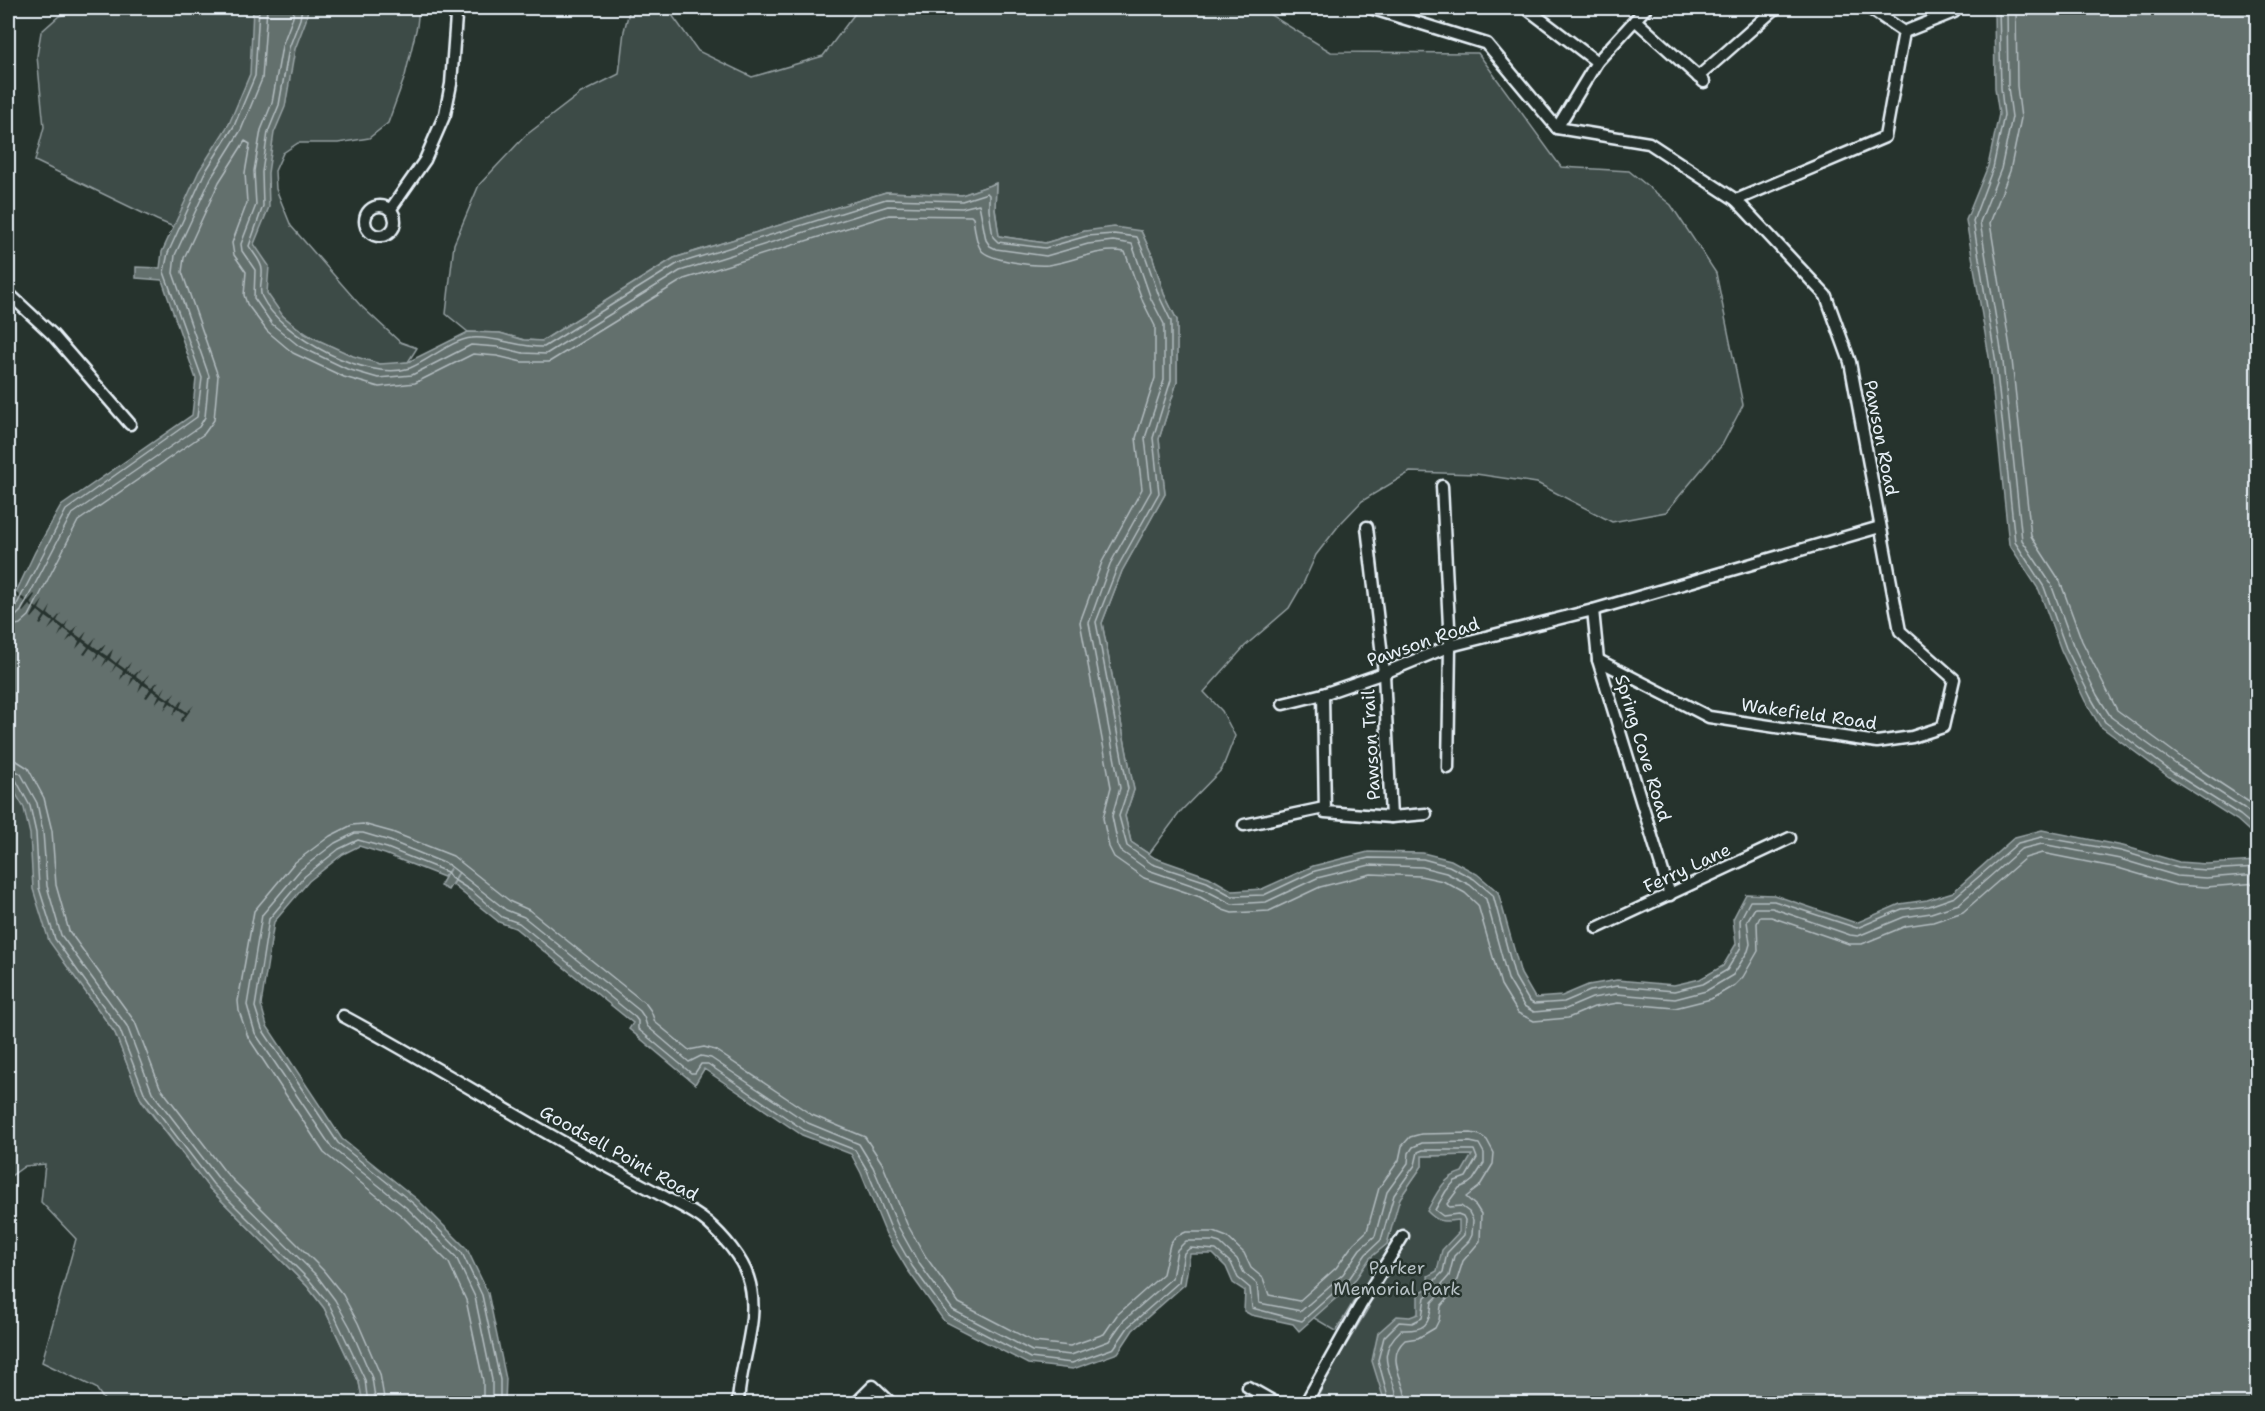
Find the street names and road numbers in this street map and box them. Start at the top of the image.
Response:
street label: Pawson Road [1858,378,1904,498]
street label: Pawson Road [1364,612,1482,672]
street label: Spring Cove Road [1609,672,1677,824]
street label: Pawson Trail [1356,689,1386,801]
street label: Wakefield Road [1739,693,1879,735]
street label: Ferry Lane [1640,837,1734,899]
street label: Goodsell Point Road [535,1099,703,1207]

